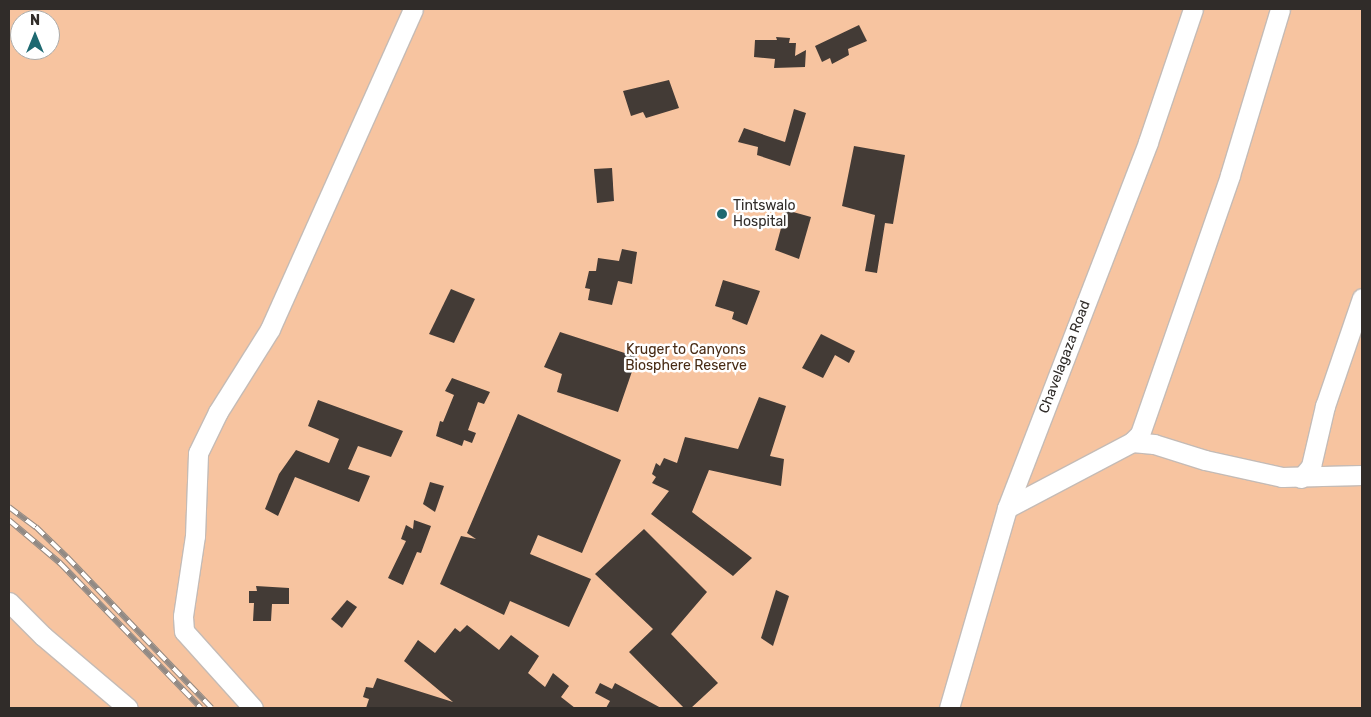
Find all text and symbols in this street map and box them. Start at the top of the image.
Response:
north arrow [10,10,60,60]
text: N [30,12,40,29]
place label: Tintswalo Hospital [733,198,795,230]
marker: Tintswalo Hospital [715,207,729,221]
street label: Chavelagaza Road [1036,298,1094,416]
park label: Kruger to Canyons Biosphere Reserve [625,342,747,374]

